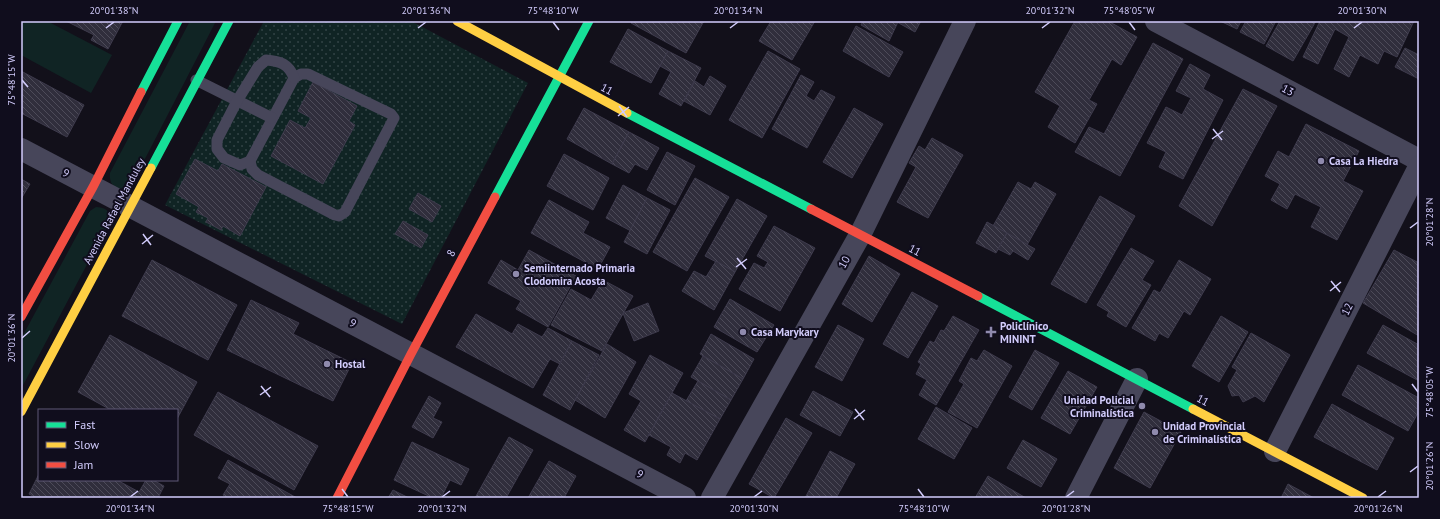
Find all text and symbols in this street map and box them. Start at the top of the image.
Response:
text: 20°01'38"N [89,4,139,17]
text: 20°01'36"N [401,4,451,17]
text: 75°48'10"W [527,4,579,17]
text: 20°01'34"N [713,4,763,17]
text: 20°01'32"N [1025,4,1075,17]
text: 75°48'05"W [1103,4,1155,17]
text: 20°01'30"N [1337,4,1387,17]
text: 75°48'15"W [5,54,18,106]
street label: 11 [598,80,616,98]
street label: 13 [1279,81,1297,99]
place label: Casa La Hiedra [1329,154,1398,168]
street label: Avenida Rafael Manduley [80,155,148,267]
marker: Casa La Hiedra [1316,156,1326,166]
street label: 9 [60,165,72,181]
text: 20°01'28"N [1423,197,1436,247]
street label: 11 [906,241,924,259]
street label: 8 [443,247,459,259]
street label: 10 [835,253,853,271]
place label: Semiinternado Primaria Clodomira Acosta [524,261,635,288]
marker: Semiinternado Primaria Clodomira Acosta [511,269,521,279]
street label: 12 [1338,300,1356,318]
text: 20°01'36"N [5,313,18,363]
street label: 9 [347,315,359,331]
place label: Policlínico MININT [1000,319,1048,346]
place label: Casa Marykary [751,325,819,339]
marker: Policlínico MININT [985,326,997,338]
marker: Casa Marykary [738,327,748,337]
place label: Hostal [335,357,366,371]
marker: Hostal [322,359,332,369]
text: 75°48'05"W [1423,366,1436,418]
street label: 11 [1194,391,1212,409]
place label: Unidad Policial Criminalística [1064,393,1135,420]
marker: Unidad Policial Criminalística [1137,401,1147,411]
legend [38,409,178,481]
text: Fast [74,417,95,432]
place label: Unidad Provincial de Criminalística [1163,419,1246,446]
marker: Unidad Provincial de Criminalística [1150,427,1160,437]
text: Slow [74,437,99,452]
text: 20°01'26"N [1423,441,1436,491]
text: Jam [73,457,93,472]
street label: 9 [634,466,646,482]
text: 20°01'34"N [105,502,155,515]
text: 75°48'15"W [322,502,374,515]
text: 20°01'32"N [417,502,467,515]
text: 20°01'30"N [729,502,779,515]
text: 75°48'10"W [898,502,950,515]
text: 20°01'28"N [1041,502,1091,515]
text: 20°01'26"N [1353,502,1403,515]

